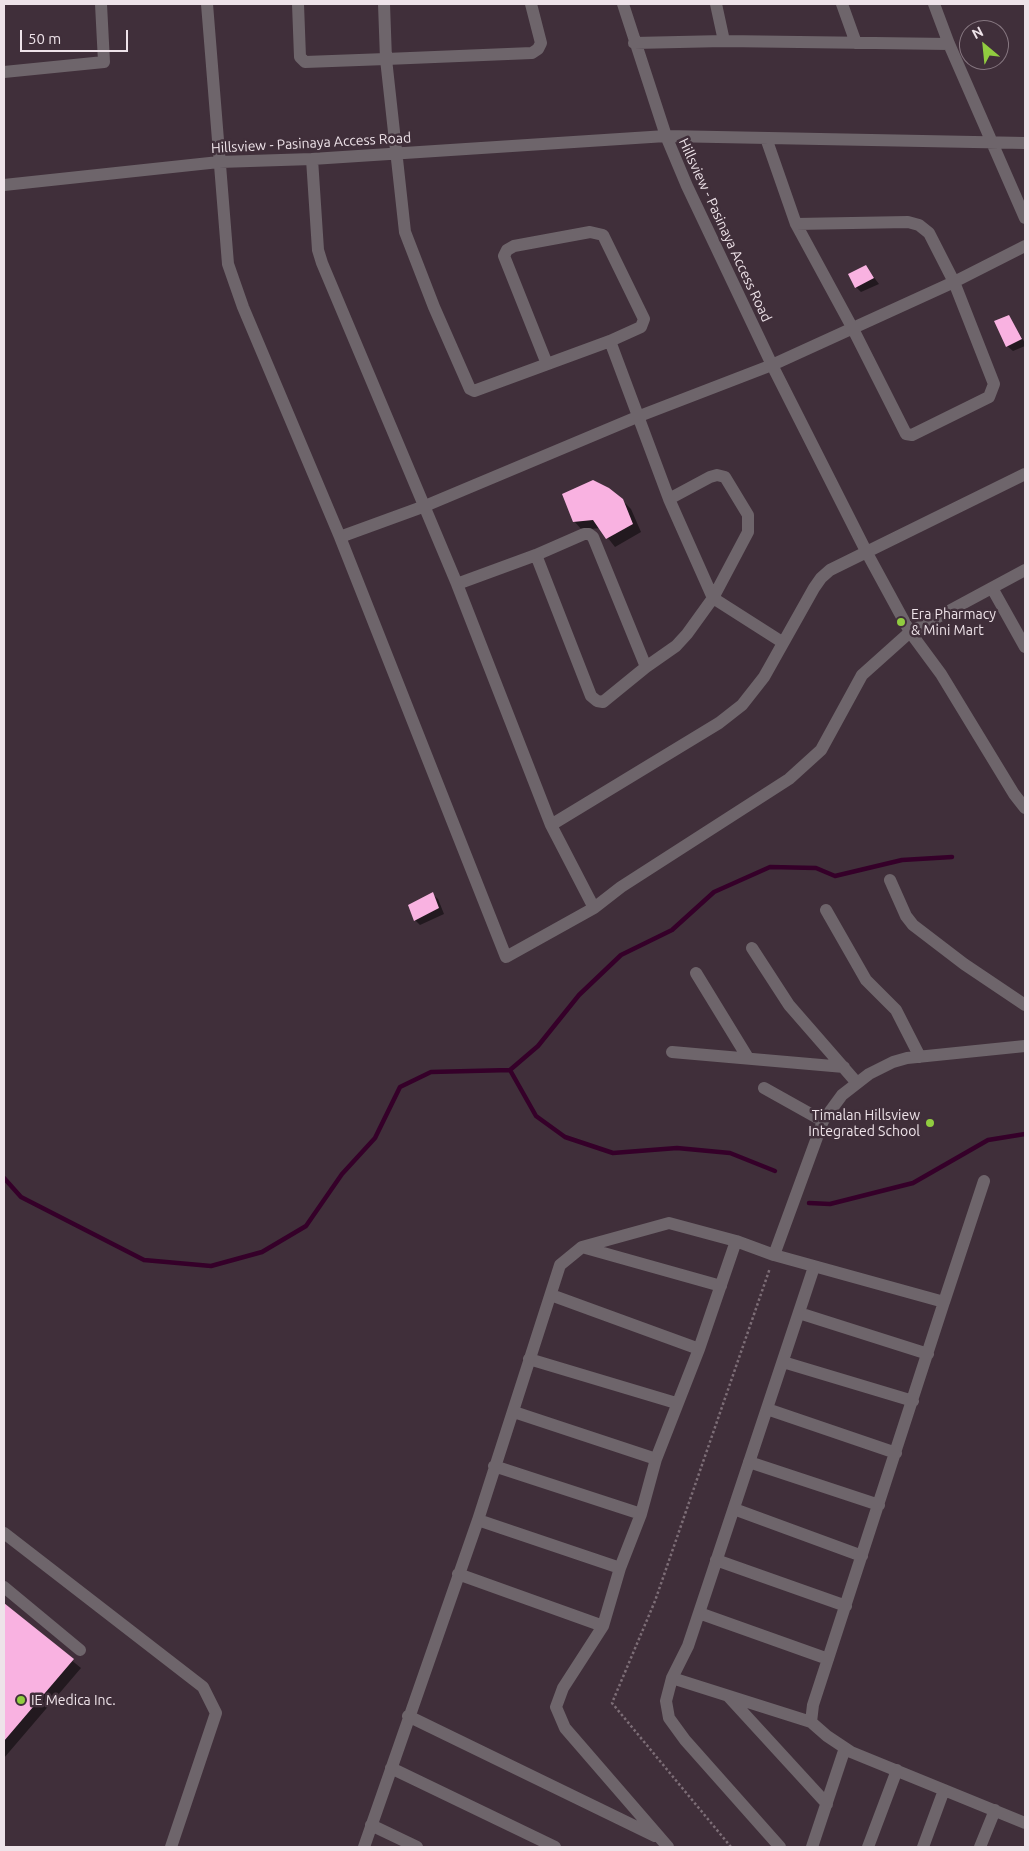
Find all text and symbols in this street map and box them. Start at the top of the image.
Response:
scale bar [22,20,130,52]
north arrow [959,20,1009,70]
text: N [969,23,986,42]
text: 50 m [28,30,61,47]
street label: Hillsview - Pasinaya Access Road [210,129,412,157]
street label: Hillsview - Pasinaya Access Road [675,136,775,324]
place label: Era Pharmacy & Mini Mart [911,606,996,638]
marker: Era Pharmacy & Mini Mart [895,616,907,628]
place label: Timalan Hillsview Integrated School [808,1107,920,1140]
marker: Timalan Hillsview Integrated School [924,1117,936,1129]
place label: IE Medica Inc. [31,1692,116,1708]
marker: IE Medica Inc. [15,1694,27,1706]

